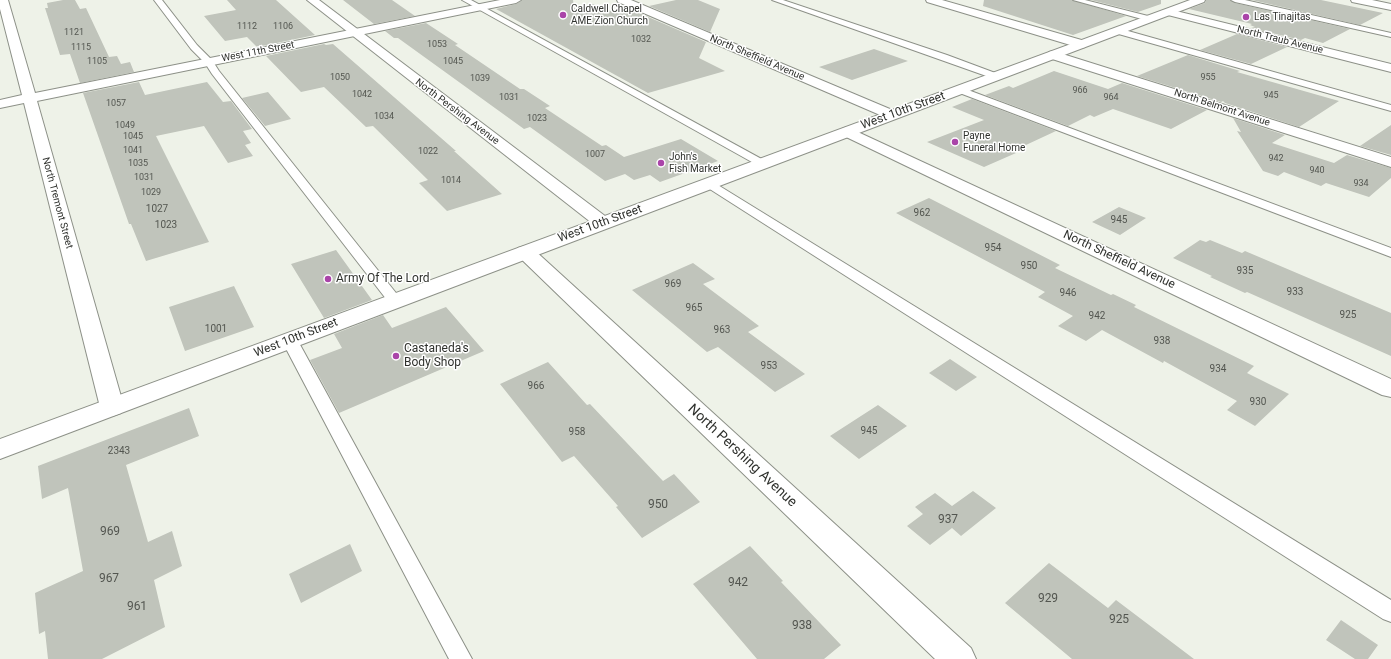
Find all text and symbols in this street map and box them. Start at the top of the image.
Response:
place label: Caldwell Chapel AME Zion Church [571,3,648,26]
marker: Caldwell Chapel AME Zion Church [558,10,568,20]
place label: Las Tinajitas [1254,11,1311,23]
marker: Las Tinajitas [1241,12,1251,22]
house number: 1112 [237,22,257,32]
house number: 1106 [273,22,293,32]
street label: North Traub Avenue [1236,24,1324,56]
house number: 1121 [64,28,84,38]
street label: North Sheffield Avenue [708,33,806,83]
house number: 1032 [631,35,651,45]
street label: West 11th Street [221,39,295,65]
house number: 1053 [427,40,447,50]
house number: 1115 [71,43,91,53]
house number: 1105 [87,57,107,67]
house number: 1045 [443,57,463,67]
house number: 1050 [330,73,350,83]
house number: 955 [1200,73,1216,83]
house number: 1039 [470,74,490,84]
street label: North Pershing Avenue [413,76,501,148]
house number: 966 [1072,86,1088,96]
street label: North Belmont Avenue [1173,87,1271,129]
street label: West 10th Street [859,89,947,133]
house number: 1042 [352,90,372,100]
house number: 945 [1263,91,1279,101]
house number: 1031 [499,93,519,103]
house number: 964 [1103,93,1119,103]
house number: 1057 [106,99,126,109]
house number: 1034 [374,112,394,122]
house number: 1023 [527,114,547,124]
house number: 1049 [115,121,135,131]
place label: Payne Funeral Home [963,130,1025,154]
house number: 1045 [123,132,143,142]
marker: Payne Funeral Home [950,137,960,147]
house number: 1041 [123,146,143,156]
house number: 1022 [418,147,438,157]
house number: 1007 [585,150,605,160]
place label: John's Fish Market [669,151,721,174]
house number: 942 [1268,154,1284,164]
street label: North Tremont Street [39,156,75,250]
marker: John's Fish Market [656,158,666,168]
house number: 1035 [128,159,148,169]
house number: 940 [1309,166,1325,176]
house number: 1031 [134,173,154,183]
house number: 1014 [441,176,461,186]
house number: 934 [1353,179,1369,189]
house number: 1029 [141,188,161,198]
street label: West 10th Street [556,202,644,246]
house number: 1027 [146,203,168,215]
house number: 962 [914,207,930,219]
house number: 945 [1111,214,1127,226]
house number: 1023 [155,219,177,231]
street label: North Sheffield Avenue [1061,228,1177,292]
house number: 954 [985,242,1001,254]
house number: 950 [1021,260,1037,272]
house number: 935 [1237,265,1253,277]
place label: Army Of The Lord [336,272,430,286]
marker: Army Of The Lord [323,274,333,284]
house number: 969 [665,278,681,290]
house number: 933 [1287,286,1303,298]
house number: 946 [1060,287,1076,299]
house number: 965 [686,302,702,314]
house number: 925 [1340,309,1356,321]
house number: 942 [1089,310,1105,322]
street label: West 10th Street [252,315,340,361]
house number: 1001 [205,323,227,335]
house number: 963 [714,324,730,336]
house number: 938 [1154,335,1170,347]
place label: Castaneda's Body Shop [404,342,469,370]
marker: Castaneda's Body Shop [391,351,401,361]
house number: 953 [761,360,777,372]
house number: 934 [1210,363,1226,375]
house number: 966 [528,380,544,392]
house number: 930 [1250,396,1266,408]
street label: North Pershing Avenue [684,401,800,511]
house number: 945 [861,425,877,437]
house number: 958 [569,426,585,438]
house number: 2343 [108,445,130,457]
house number: 950 [648,498,668,512]
house number: 937 [938,513,958,527]
house number: 969 [100,525,120,539]
house number: 967 [99,572,119,586]
house number: 942 [728,576,748,590]
house number: 929 [1038,592,1058,606]
house number: 961 [127,600,147,614]
house number: 925 [1109,613,1129,627]
house number: 938 [792,619,812,633]

